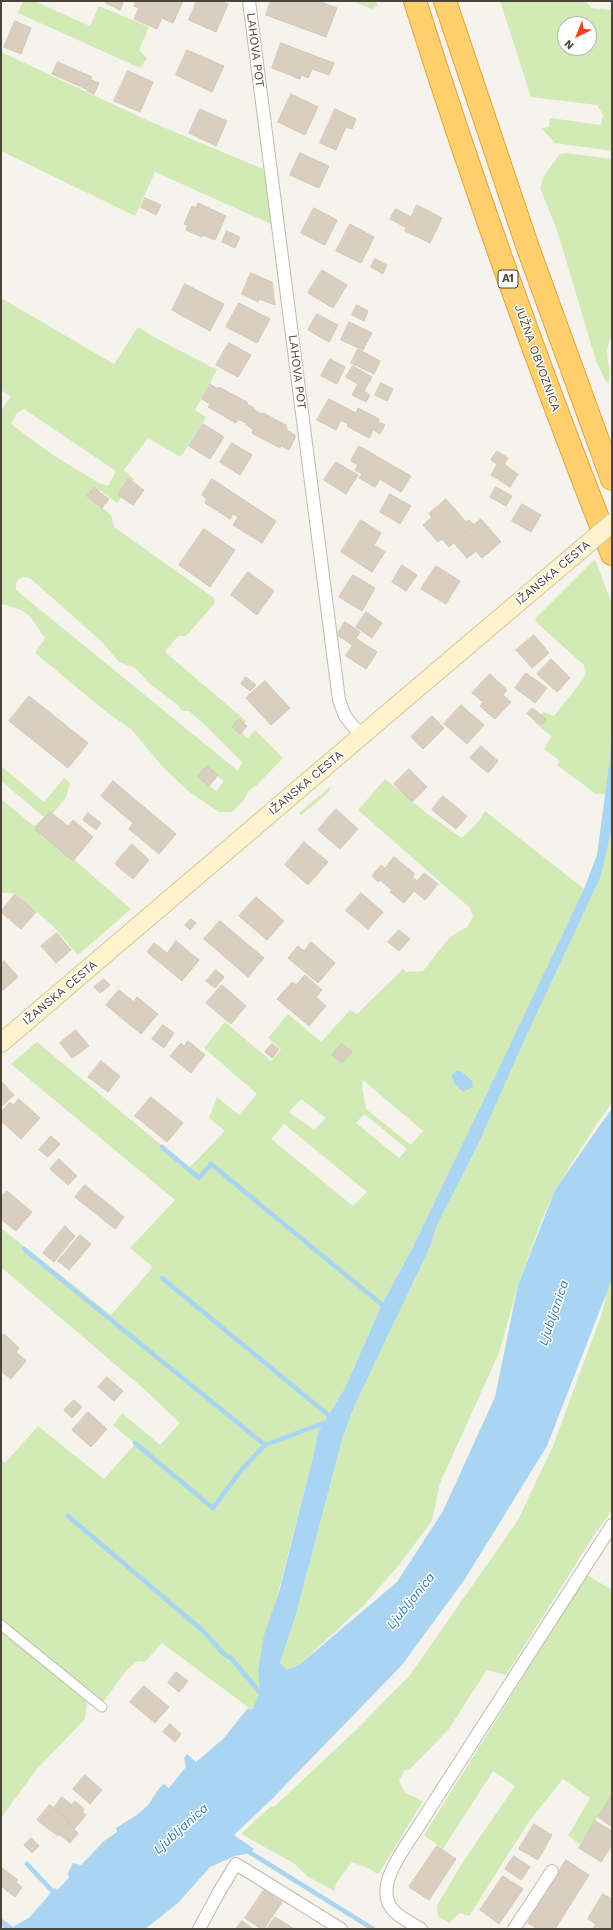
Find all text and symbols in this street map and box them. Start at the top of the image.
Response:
street label: LAHOVA POT [243,12,267,88]
north arrow [557,16,597,56]
text: N [562,37,577,52]
road number: A1 [498,270,518,288]
street label: JUŽNA OBVOZNICA [511,303,563,413]
street label: LAHOVA POT [285,334,309,410]
street label: IŽANSKA CESTA [513,538,593,608]
street label: IŽANSKA CESTA [266,748,346,818]
street label: IŽANSKA CESTA [20,958,100,1028]
water label: Ljubljanica [536,1278,572,1348]
water label: Ljubljanica [383,1570,439,1632]
water label: Ljubljanica [150,1800,212,1858]

